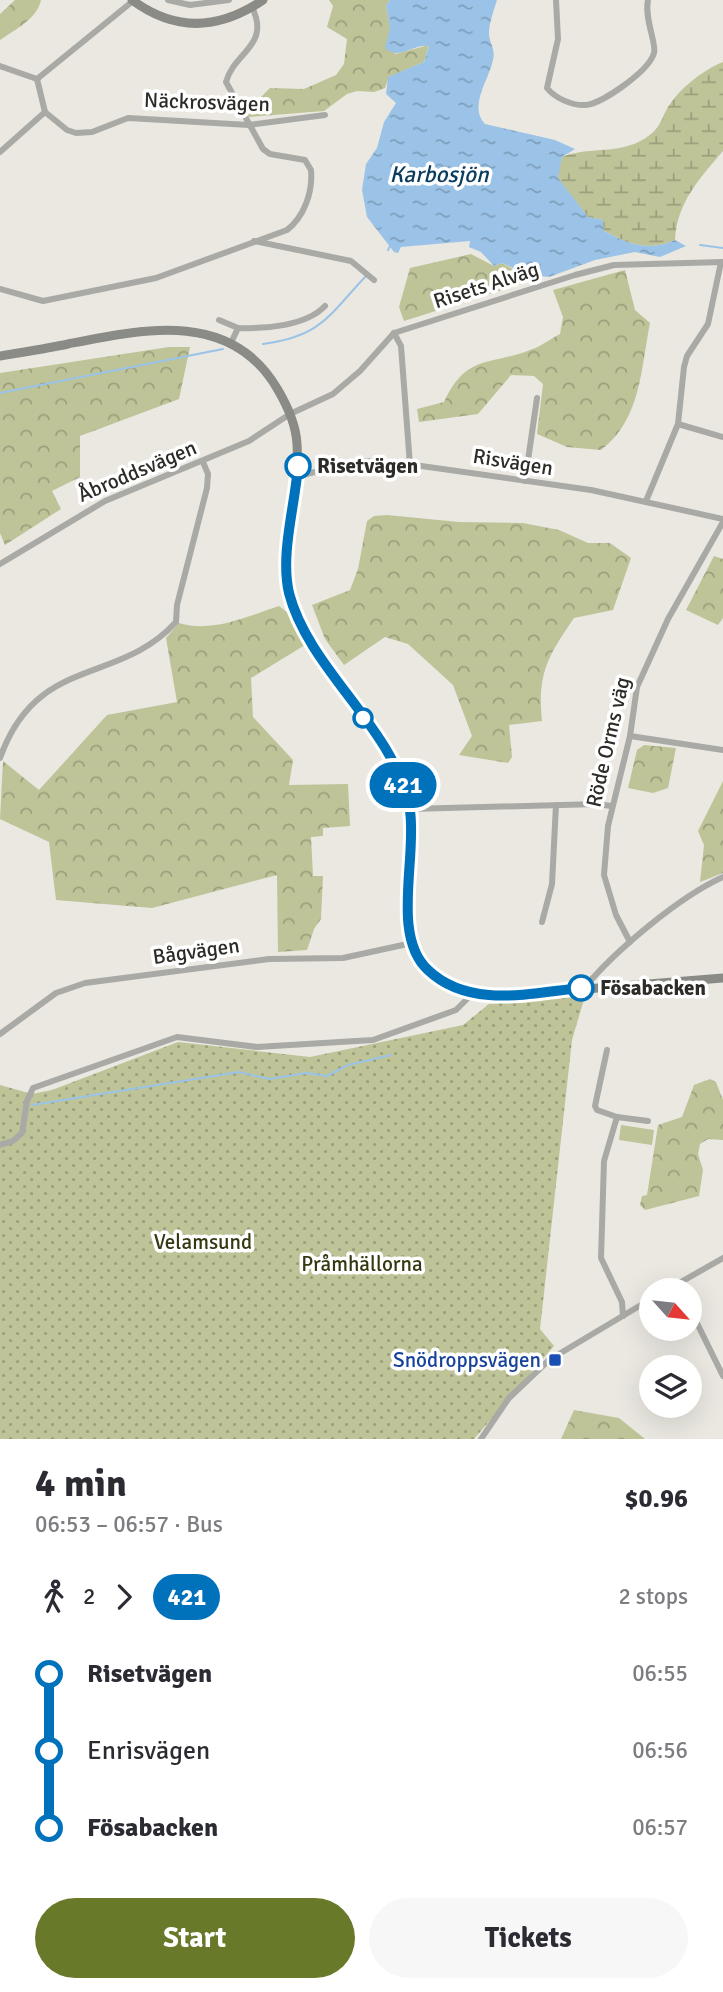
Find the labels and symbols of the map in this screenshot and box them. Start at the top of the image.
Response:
street label: Näckrosvägen [144,87,270,117]
water label: Karbosjön [390,160,490,189]
street label: Risets Alväg [430,256,542,314]
street label: Åbroddsvägen [73,433,200,508]
street label: Risvägen [471,443,555,481]
marker: Risetvägen [285,453,311,479]
place label: Risetvägen [317,453,418,479]
street label: Röde Orms väg [580,674,636,810]
unlabelled marker [353,708,373,728]
line badge: 421 [363,762,443,808]
street label: Bågvägen [151,932,241,970]
marker: Fösabacken [568,975,594,1001]
place label: Fösabacken [600,975,706,1001]
park label: Velamsund [154,1229,252,1255]
park label: Pråmhällorna [301,1251,423,1277]
north arrow [639,1278,702,1340]
place label: Snödroppsvägen [393,1347,541,1373]
marker: Snödroppsvägen [547,1352,563,1368]

